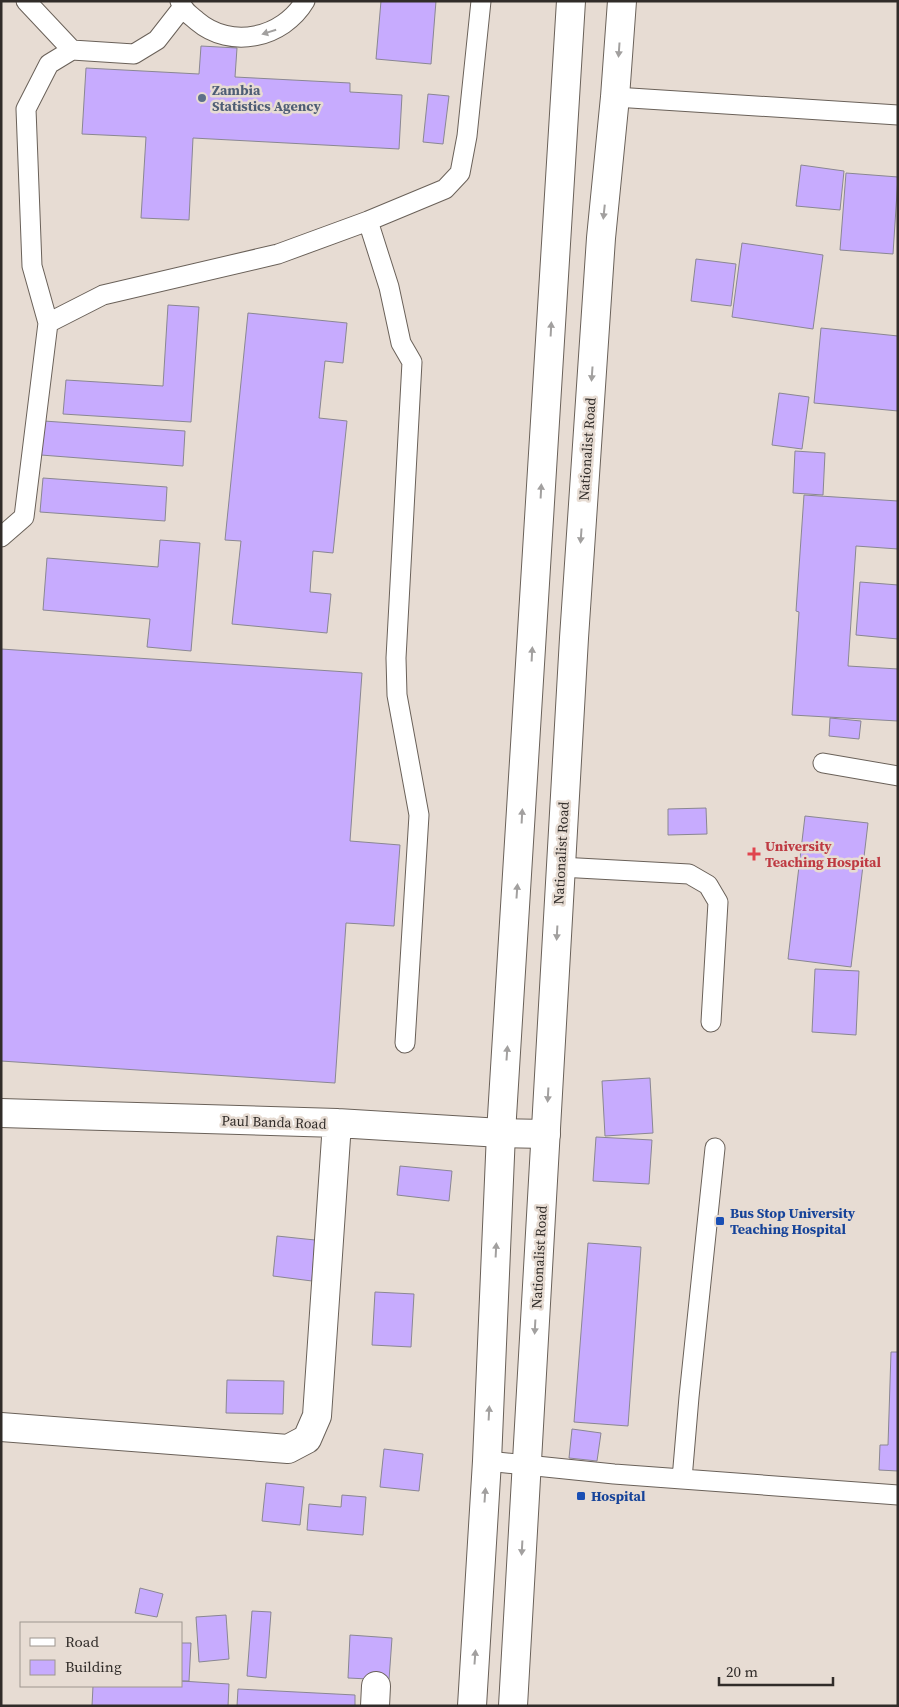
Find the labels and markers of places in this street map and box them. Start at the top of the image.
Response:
place label: Zambia Statistics Agency [212,80,321,116]
marker: Zambia Statistics Agency [196,92,208,104]
place label: University Teaching Hospital [765,836,882,872]
marker: University Teaching Hospital [747,847,761,861]
place label: Bus Stop University Teaching Hospital [730,1203,856,1239]
marker: Bus Stop University Teaching Hospital [714,1215,726,1227]
place label: Hospital [591,1486,646,1506]
marker: Hospital [575,1490,587,1502]

